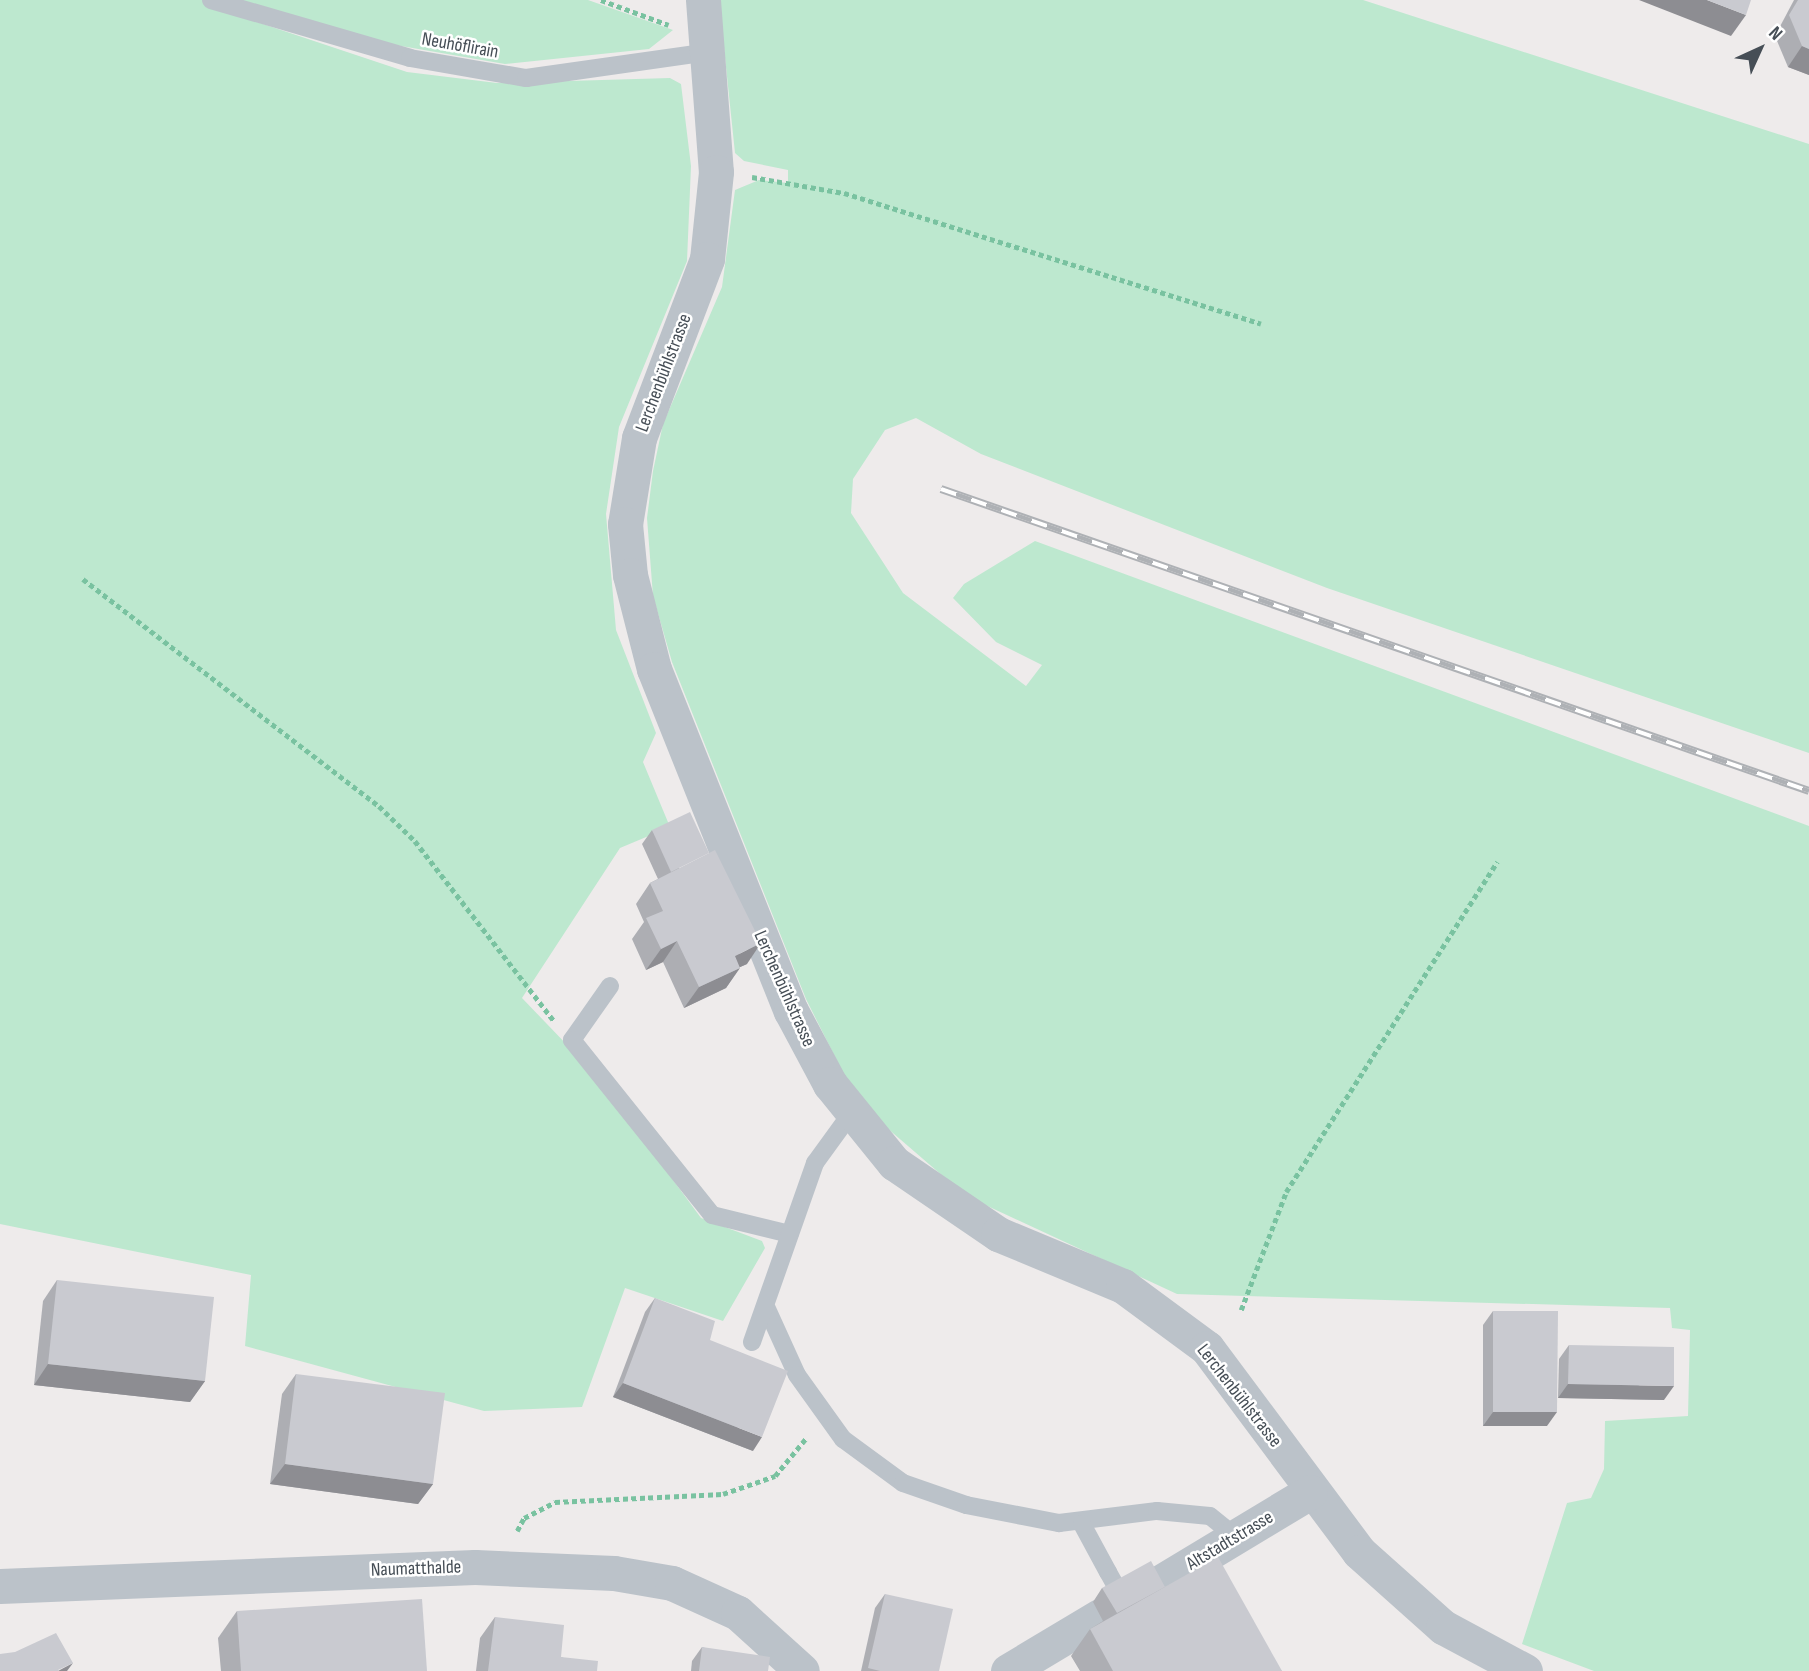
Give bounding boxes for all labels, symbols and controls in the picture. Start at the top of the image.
north arrow [1725,14,1795,84]
text: N [1763,22,1787,46]
street label: Neuhöflirain [420,28,500,64]
street label: Lerchenbühlstrasse [631,311,697,435]
street label: Lerchenbühlstrasse [748,927,820,1051]
street label: Lerchenbühlstrasse [1192,1340,1286,1452]
street label: Altstadtstrasse [1182,1506,1278,1576]
street label: Naumatthalde [370,1556,462,1582]

